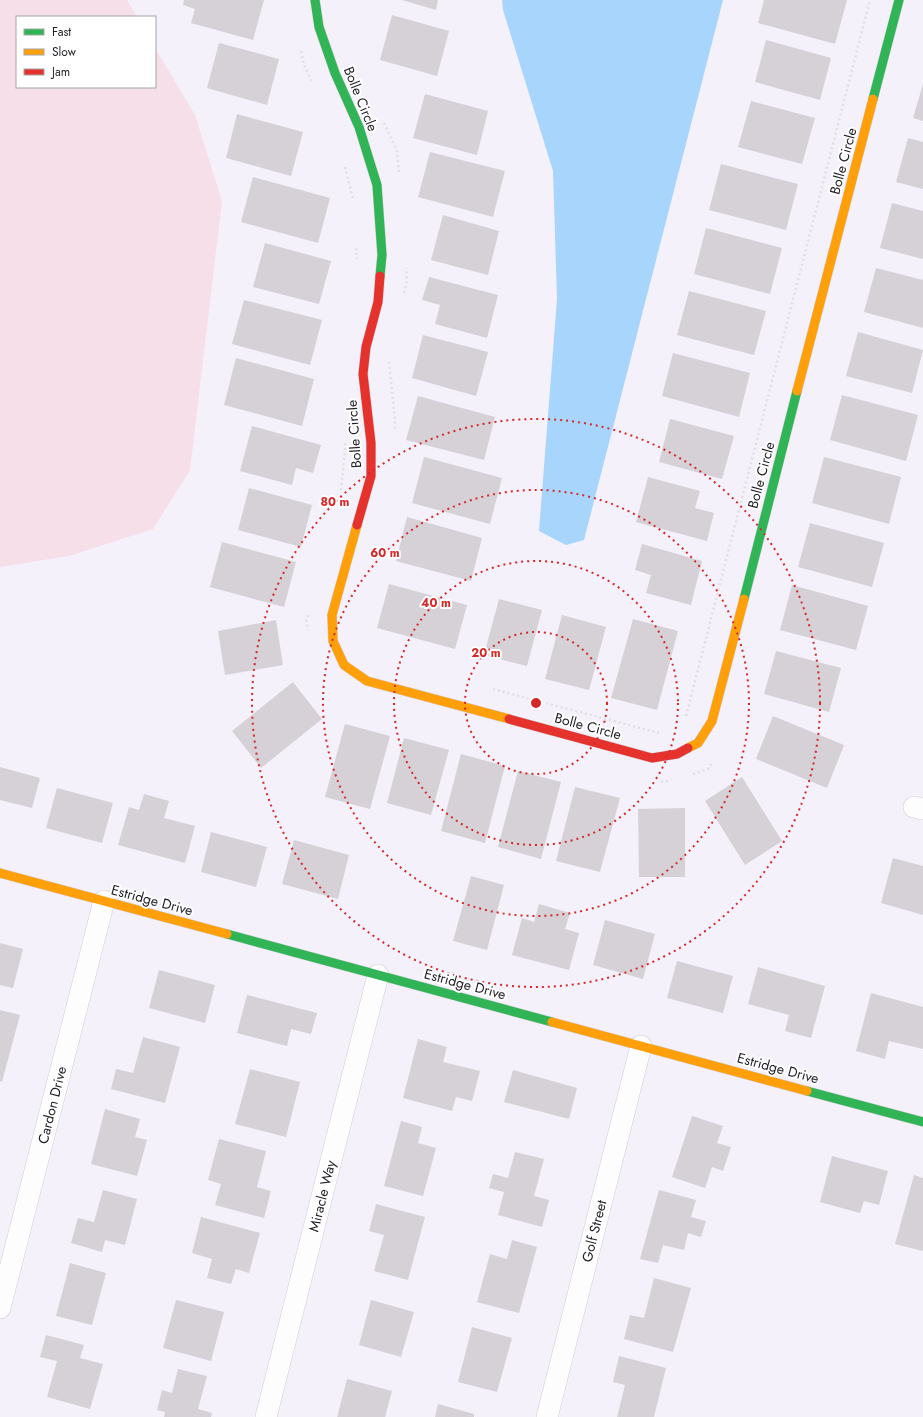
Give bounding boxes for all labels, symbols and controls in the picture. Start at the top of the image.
legend [16,16,156,88]
text: Fast [52,23,71,41]
text: Slow [52,43,77,61]
text: Jam [50,63,70,81]
street label: Bolle Circle [339,64,383,134]
street label: Bolle Circle [825,125,861,197]
street label: Bolle Circle [342,399,366,469]
street label: Bolle Circle [743,439,779,511]
text: 80 m [321,493,350,511]
text: 60 m [370,544,400,562]
text: 40 m [421,594,451,612]
text: 20 m [471,644,501,662]
centre of rings [529,696,543,710]
street label: Bolle Circle [552,708,624,744]
street label: Estridge Drive [109,880,195,920]
street label: Estridge Drive [422,964,508,1004]
street label: Estridge Drive [735,1048,821,1088]
street label: Cardon Drive [33,1064,71,1146]
street label: Miracle Way [303,1157,341,1234]
street label: Golf Street [577,1197,612,1264]

